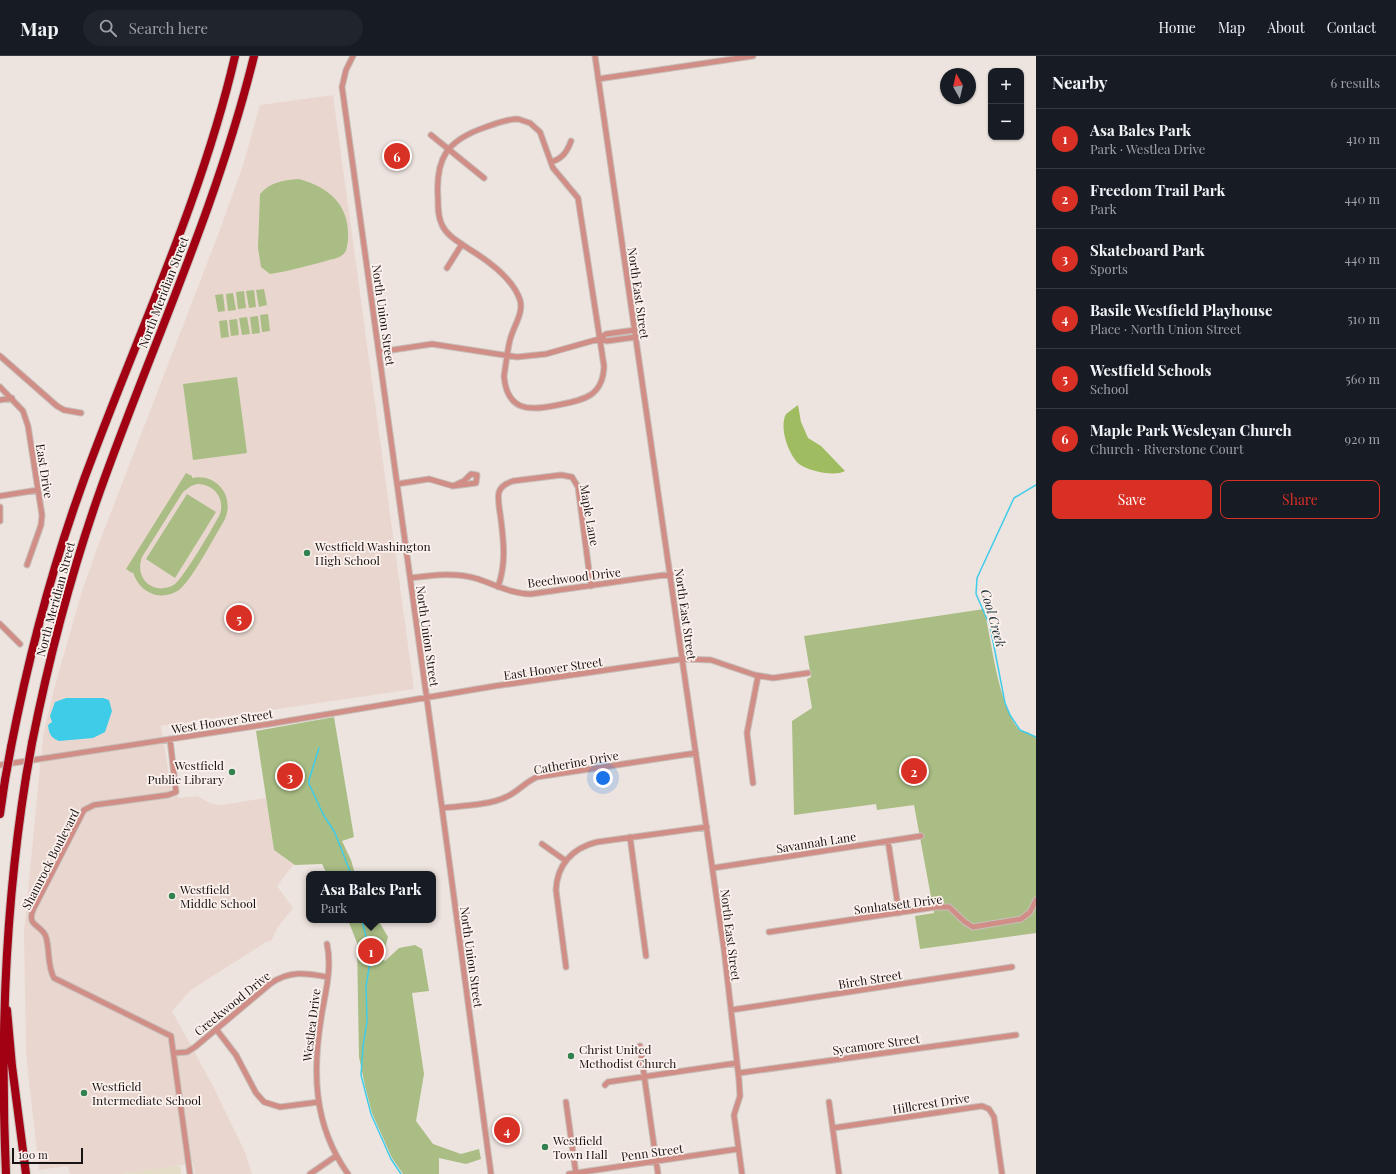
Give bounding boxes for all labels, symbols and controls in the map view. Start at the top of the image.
search box [83,10,363,46]
text: Map [20,15,59,41]
icon: search [97,17,119,39]
text: Search here [129,18,208,38]
text: Home [1158,18,1196,37]
text: Map [1218,18,1245,37]
text: About [1267,18,1305,37]
text: Contact [1327,18,1376,37]
north arrow [940,68,976,104]
map controls [988,68,1024,140]
button: + [988,68,1024,104]
text: Nearby [1052,71,1107,93]
text: 6 results [1330,74,1380,91]
button: − [988,104,1024,140]
text: Asa Bales Park [1090,120,1191,140]
text: 1 [1063,130,1067,147]
text: 410 m [1346,130,1380,147]
text: Park · Westlea Drive [1090,140,1205,157]
pin: 6 [384,141,410,171]
text: Freedom Trail Park [1090,180,1225,200]
text: 2 [1062,190,1068,207]
text: 440 m [1345,190,1380,207]
text: Park [1090,200,1117,217]
street label: North Meridian Street [134,233,192,350]
text: Skateboard Park [1090,240,1205,260]
street label: North East Street [625,246,653,341]
text: 3 [1062,250,1068,267]
text: 440 m [1345,250,1380,267]
text: Sports [1090,260,1128,277]
street label: North Union Street [369,263,399,367]
text: Basile Westfield Playhouse [1090,300,1273,320]
text: 4 [1062,310,1068,327]
text: 510 m [1347,310,1380,327]
text: Place · North Union Street [1090,320,1241,337]
text: Westfield Schools [1090,360,1211,380]
text: 5 [1062,370,1068,387]
text: 560 m [1345,370,1380,387]
text: School [1090,380,1129,397]
text: Maple Park Wesleyan Church [1090,420,1292,440]
text: 6 [1061,430,1069,447]
text: 920 m [1345,430,1380,447]
text: Church · Riverstone Court [1090,440,1244,457]
street label: East Drive [33,443,57,499]
button: Save [1052,480,1212,519]
button: Share [1220,480,1380,519]
street label: Maple Lane [577,483,603,547]
place label: Westfield Washington High School [314,538,431,568]
street label: North Meridian Street [32,539,78,658]
marker: Westfield Washington High School [302,548,312,558]
street label: Beechwood Drive [526,563,622,591]
street label: North East Street [672,567,700,662]
street label: North Union Street [413,584,443,688]
water label: Cool Creek [978,587,1010,649]
pin: 5 [226,603,252,633]
street label: East Hoover Street [502,653,604,683]
street label: West Hoover Street [169,705,275,737]
street label: Catherine Drive [532,747,620,777]
pin: 2 [901,756,927,786]
place label: Westfield Public Library [148,757,224,787]
pin: 3 [277,761,303,791]
marker: Westfield Public Library [227,767,237,777]
your location [593,768,613,788]
street label: Shamrock Boulevard [18,806,82,912]
street label: Savannah Lane [775,828,857,856]
popup [306,871,436,923]
text: Asa Bales Park [320,879,422,899]
place label: Westfield Middle School [179,881,257,911]
street label: North East Street [717,888,745,983]
marker: Westfield Middle School [167,891,177,901]
street label: Sonhatsett Drive [853,891,943,917]
text: Park [320,899,347,916]
street label: North Union Street [457,905,487,1009]
pin: 1 [358,936,384,966]
street label: Birch Street [837,966,904,992]
street label: Creekwood Drive [191,967,273,1039]
street label: Westlea Drive [298,988,323,1063]
street label: Sycamore Street [831,1030,921,1058]
place label: Christ United Methodist Church [579,1041,676,1071]
marker: Christ United Methodist Church [566,1051,576,1061]
place label: Westfield Intermediate School [91,1078,202,1108]
marker: Westfield Intermediate School [79,1088,89,1098]
street label: Hillcrest Drive [891,1089,971,1117]
pin: 4 [494,1115,520,1145]
place label: Westfield Town Hall [552,1132,608,1162]
street label: Penn Street [620,1140,685,1164]
marker: Westfield Town Hall [540,1142,550,1152]
scale bar [12,1146,83,1165]
text: 100 m [18,1147,48,1162]

